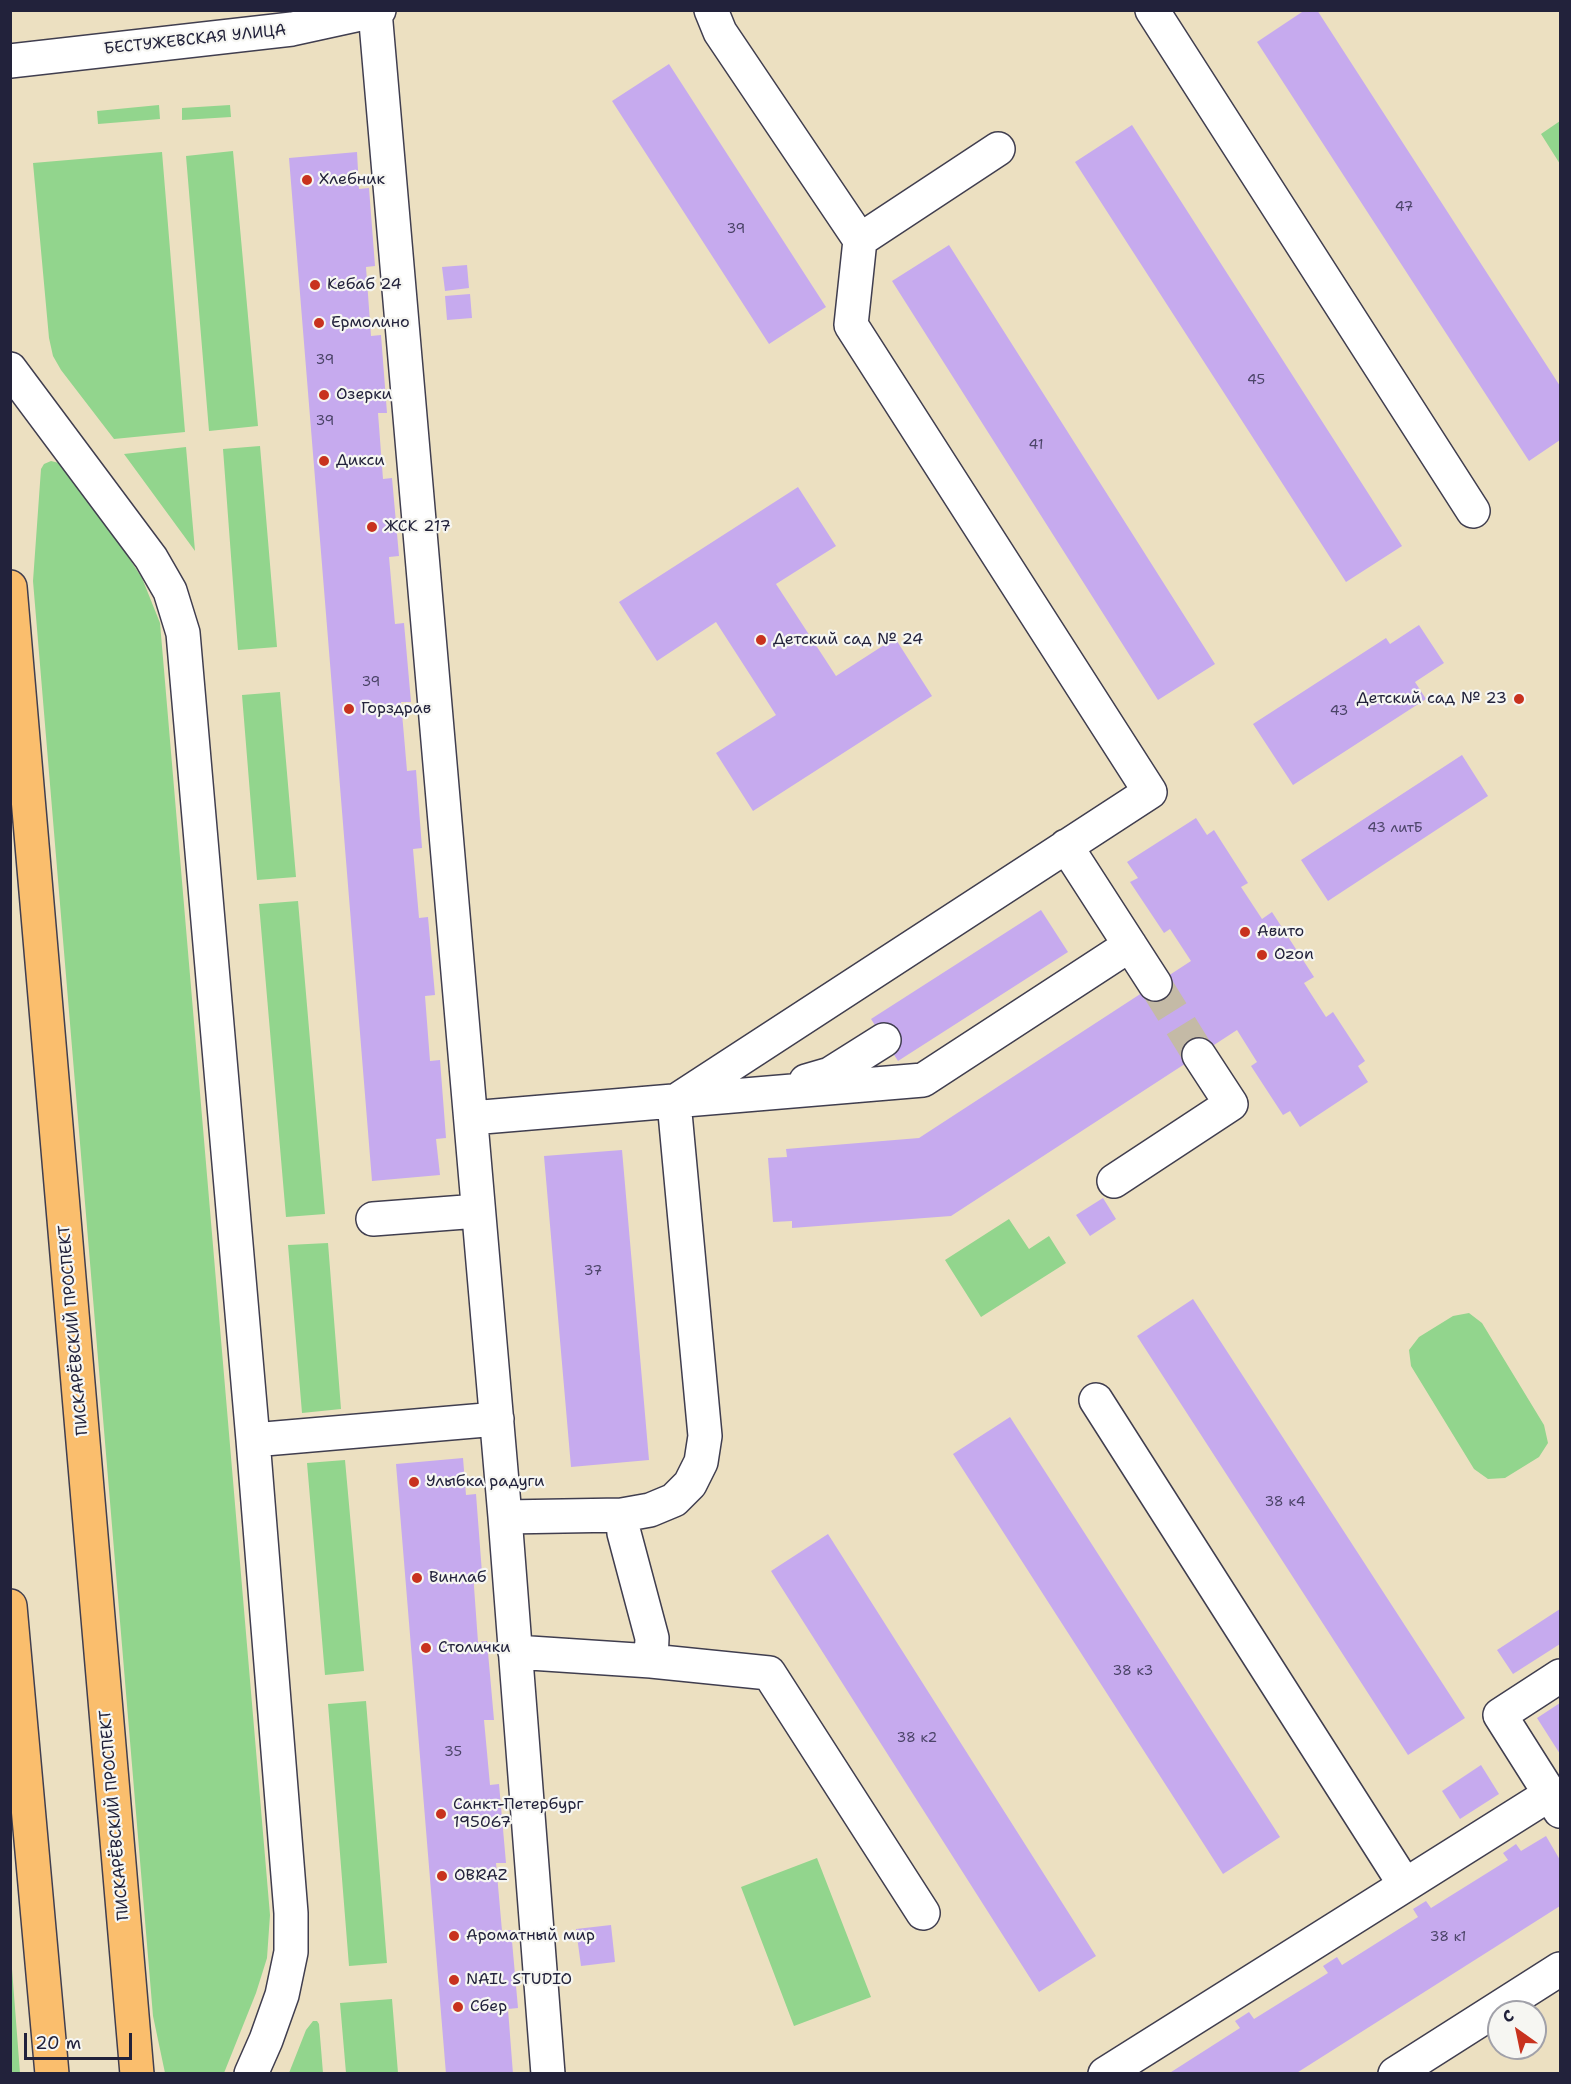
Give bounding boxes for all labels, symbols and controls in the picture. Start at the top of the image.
street label: БЕСТУЖЕВСКАЯ УЛИЦА [103,21,287,59]
place label: Хлебник [319,170,385,190]
marker: Хлебник [300,173,314,187]
house number: 47 [1395,199,1413,215]
house number: 39 [727,221,745,237]
place label: Кебаб 24 [327,275,402,295]
marker: Кебаб 24 [308,278,322,292]
place label: Ермолино [331,313,410,333]
marker: Ермолино [312,316,326,330]
house number: 39 [316,352,334,368]
house number: 45 [1247,372,1265,388]
place label: Озерки [336,385,392,405]
marker: Озерки [317,388,331,402]
house number: 39 [316,413,334,429]
house number: 41 [1029,437,1043,453]
place label: Дикси [336,451,385,471]
marker: Дикси [317,454,331,468]
place label: ЖСК 217 [384,517,451,537]
marker: ЖСК 217 [365,520,379,534]
place label: Детский сад № 24 [773,630,923,650]
marker: Детский сад № 24 [754,633,768,647]
house number: 39 [362,674,380,690]
place label: Детский сад № 23 [1357,689,1507,709]
marker: Детский сад № 23 [1512,692,1526,706]
place label: Горздрав [361,699,431,719]
marker: Горздрав [342,702,356,716]
house number: 43 [1330,703,1348,719]
house number: 43 литБ [1367,820,1423,836]
place label: Авито [1257,922,1304,942]
marker: Авито [1238,925,1252,939]
place label: Ozon [1274,945,1314,965]
marker: Ozon [1255,948,1269,962]
street label: ПИСКАРЁВСКИЙ ПРОСПЕКТ [55,1224,93,1436]
house number: 37 [584,1263,602,1279]
place label: Улыбка радуги [426,1472,545,1492]
marker: Улыбка радуги [407,1475,421,1489]
house number: 38 к4 [1264,1494,1306,1510]
place label: Винлаб [429,1568,486,1588]
marker: Винлаб [410,1571,424,1585]
place label: Столички [438,1638,510,1658]
marker: Столички [419,1641,433,1655]
house number: 38 к3 [1113,1663,1153,1679]
street label: ПИСКАРЁВСКИЙ ПРОСПЕКТ [96,1709,134,1921]
house number: 38 к2 [897,1730,937,1746]
house number: 35 [444,1744,462,1760]
place label: Санкт-Петербург 195067 [453,1795,584,1833]
marker: Санкт-Петербург 195067 [434,1807,448,1821]
place label: OBRAZ [454,1866,507,1886]
marker: OBRAZ [435,1869,449,1883]
place label: Ароматный мир [466,1926,595,1946]
marker: Ароматный мир [447,1929,461,1943]
house number: 38 к1 [1430,1929,1466,1945]
place label: NAIL STUDIO [466,1970,572,1990]
marker: NAIL STUDIO [447,1973,461,1987]
place label: Сбер [470,1997,507,2017]
marker: Сбер [451,2000,465,2014]
north arrow [1487,2000,1547,2060]
text: С [1498,2005,1518,2028]
scale bar [27,2021,135,2059]
text: 20 m [35,2031,81,2055]

